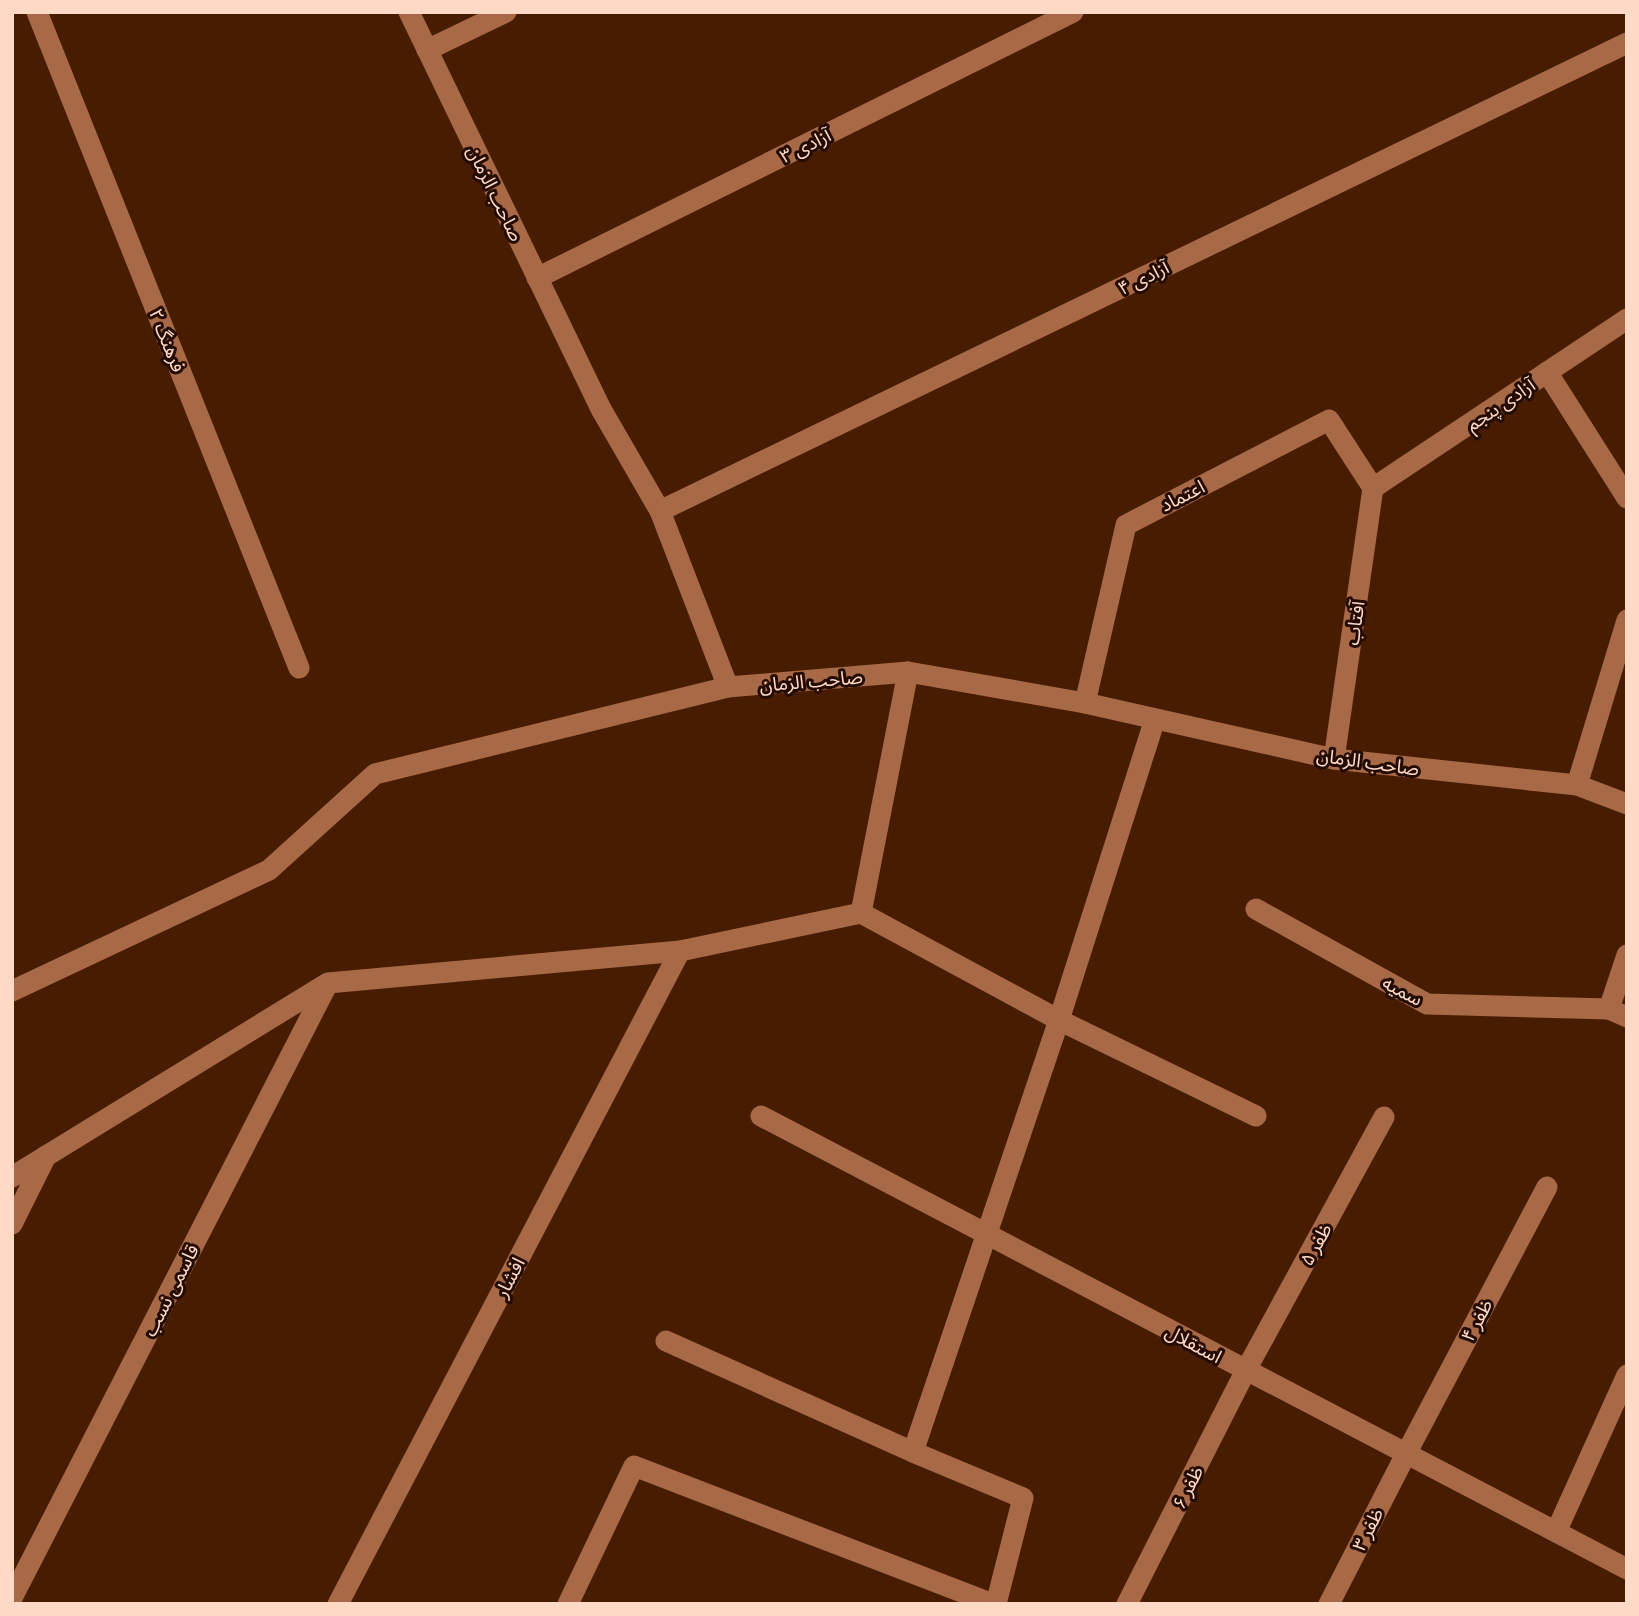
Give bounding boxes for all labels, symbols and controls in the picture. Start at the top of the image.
street label: آزادی ۳ [776,122,836,168]
street label: صاحب الزمان [462,141,529,245]
street label: آزادی ۴ [1114,254,1174,300]
street label: فرهنگ ۲ [144,305,191,375]
street label: آزادی پنجم [1461,372,1542,439]
street label: اعتماد [1156,474,1208,516]
street label: آفتاب [1340,598,1369,647]
street label: صاحب الزمان [758,664,864,697]
street label: صاحب الزمان [1315,742,1421,781]
street label: سمیه [1379,970,1427,1010]
street label: ظفر ۵ [1294,1219,1337,1270]
street label: قاسمی نسب [137,1240,204,1340]
street label: افشار [489,1253,530,1302]
street label: ظفر ۴ [1455,1295,1498,1346]
street label: استقلال [1162,1319,1226,1367]
street label: ظفر ۶ [1167,1462,1208,1513]
street label: ظفر ۳ [1347,1504,1388,1555]

